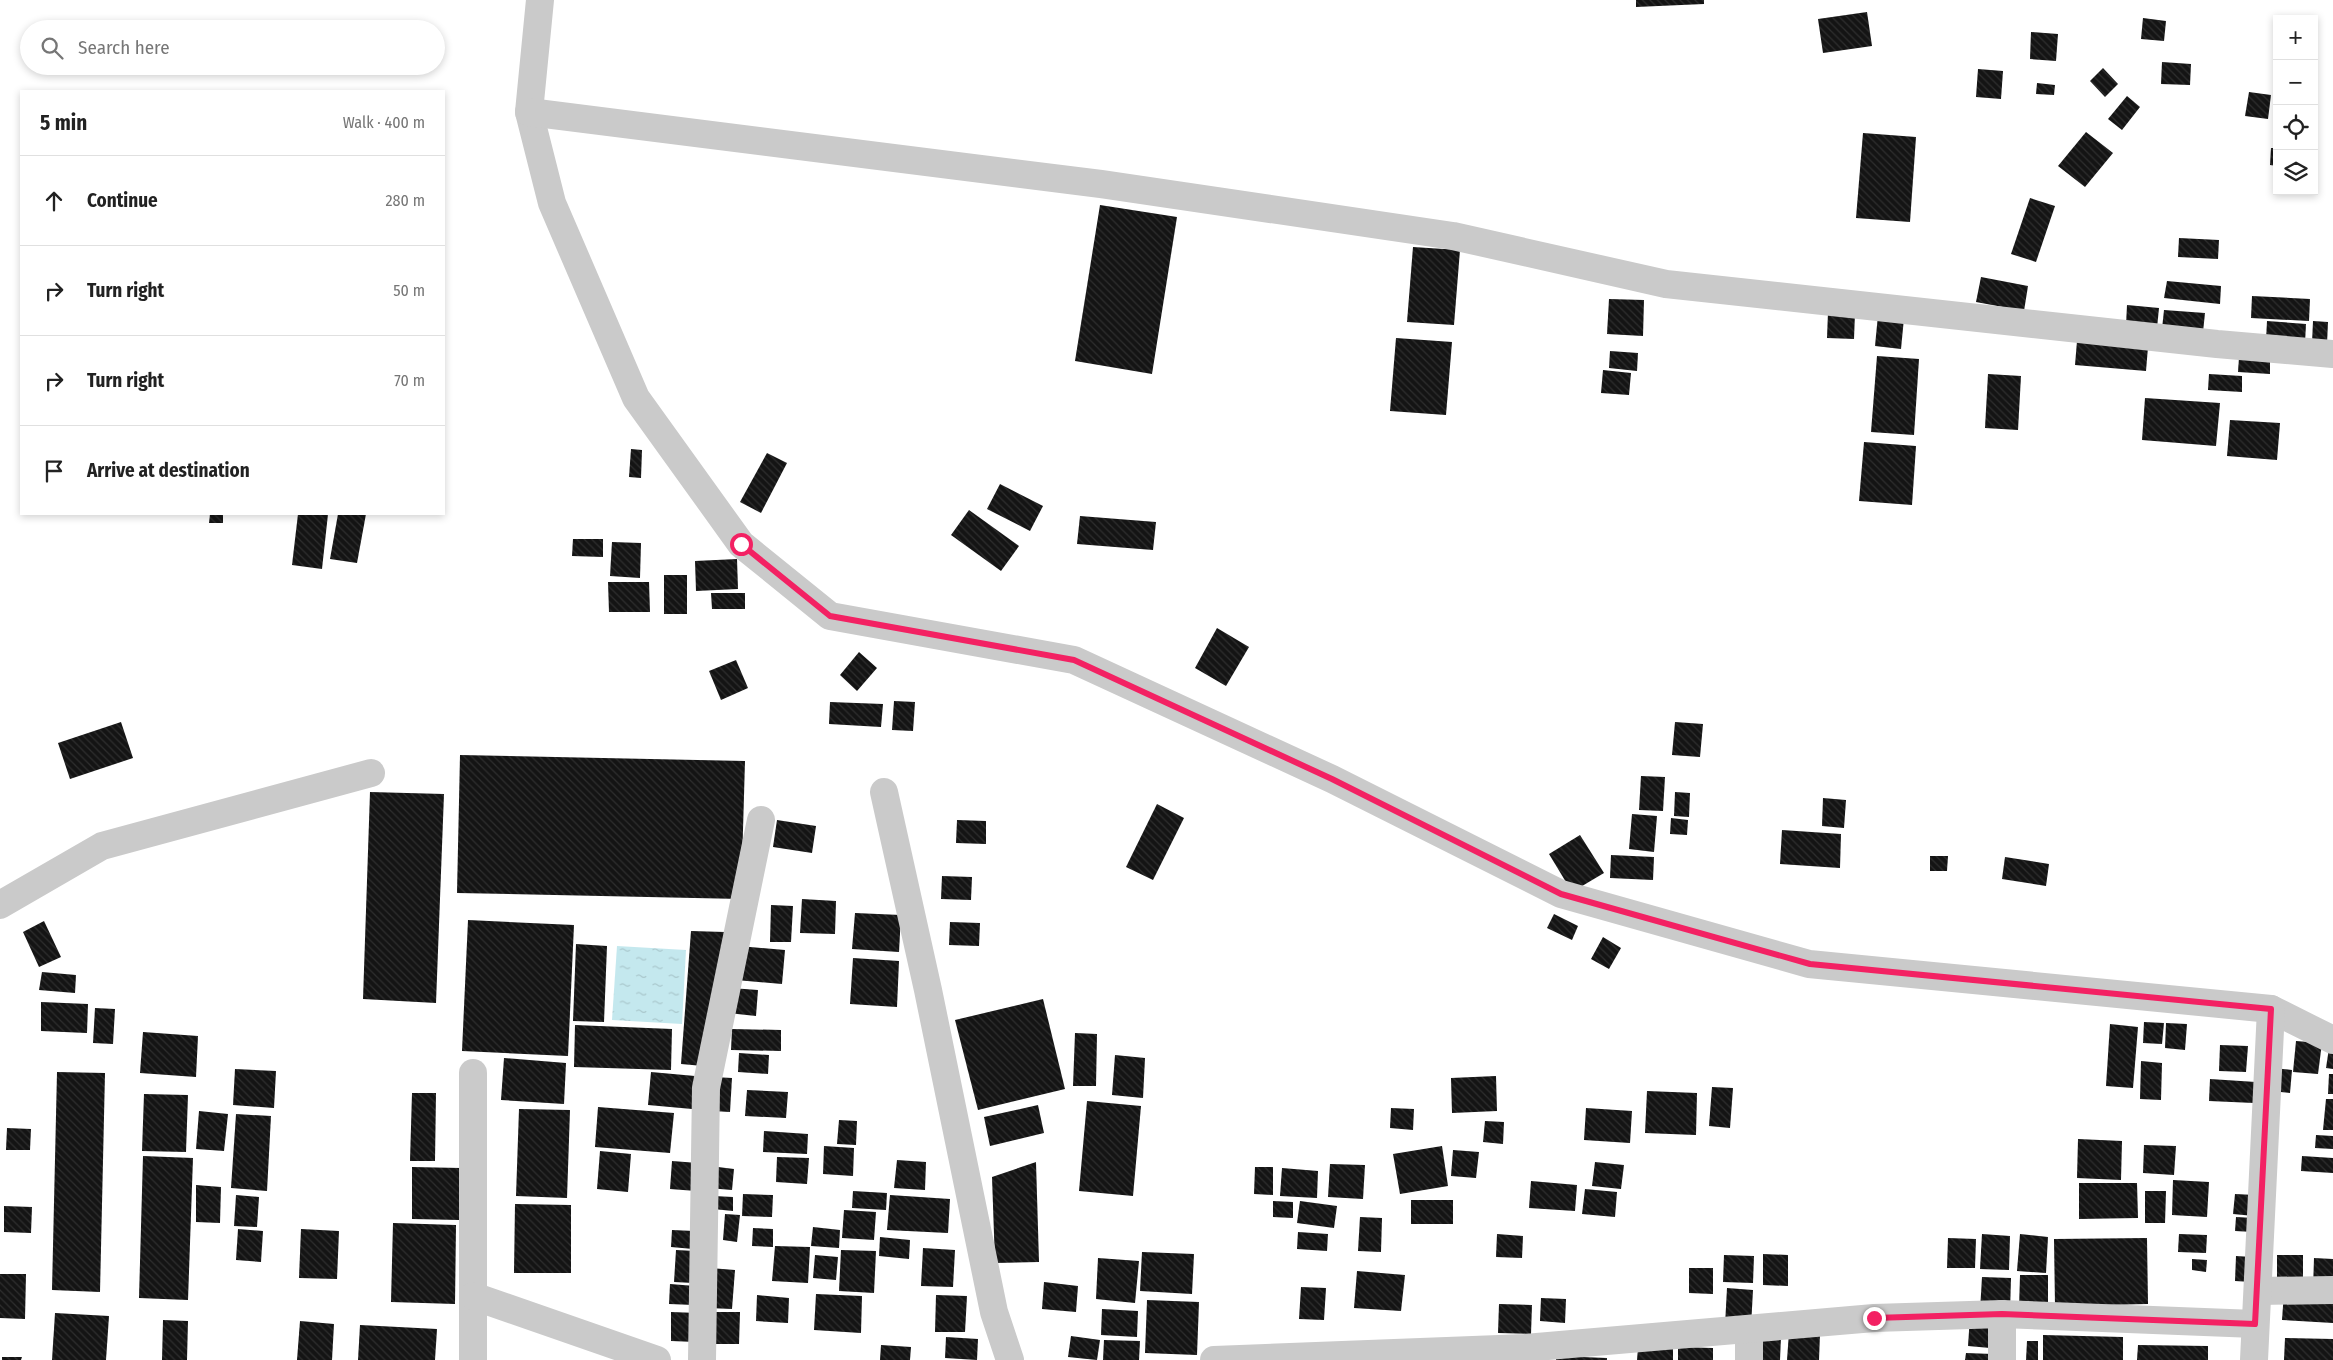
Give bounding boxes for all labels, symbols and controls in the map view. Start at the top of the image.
map controls [2273,15,2318,195]
button: + [2273,15,2318,60]
search box [20,20,445,75]
icon: search [38,34,66,62]
text: Search here [78,36,170,59]
button: − [2273,60,2318,105]
button: locate [2273,105,2318,150]
text: 5 min [40,110,87,136]
text: Walk · 400 m [343,113,425,132]
button: layers [2273,150,2318,195]
icon: ahead [40,187,68,215]
text: Continue [87,189,158,212]
text: 280 m [386,191,425,210]
icon: right [40,277,68,305]
text: Turn right [87,279,164,302]
text: 50 m [393,281,425,300]
icon: right [40,367,68,395]
text: Turn right [87,369,164,392]
text: 70 m [394,371,425,390]
icon: arrive [40,457,68,485]
text: Arrive at destination [87,459,250,482]
route start [730,533,753,556]
route end [1863,1307,1886,1330]

